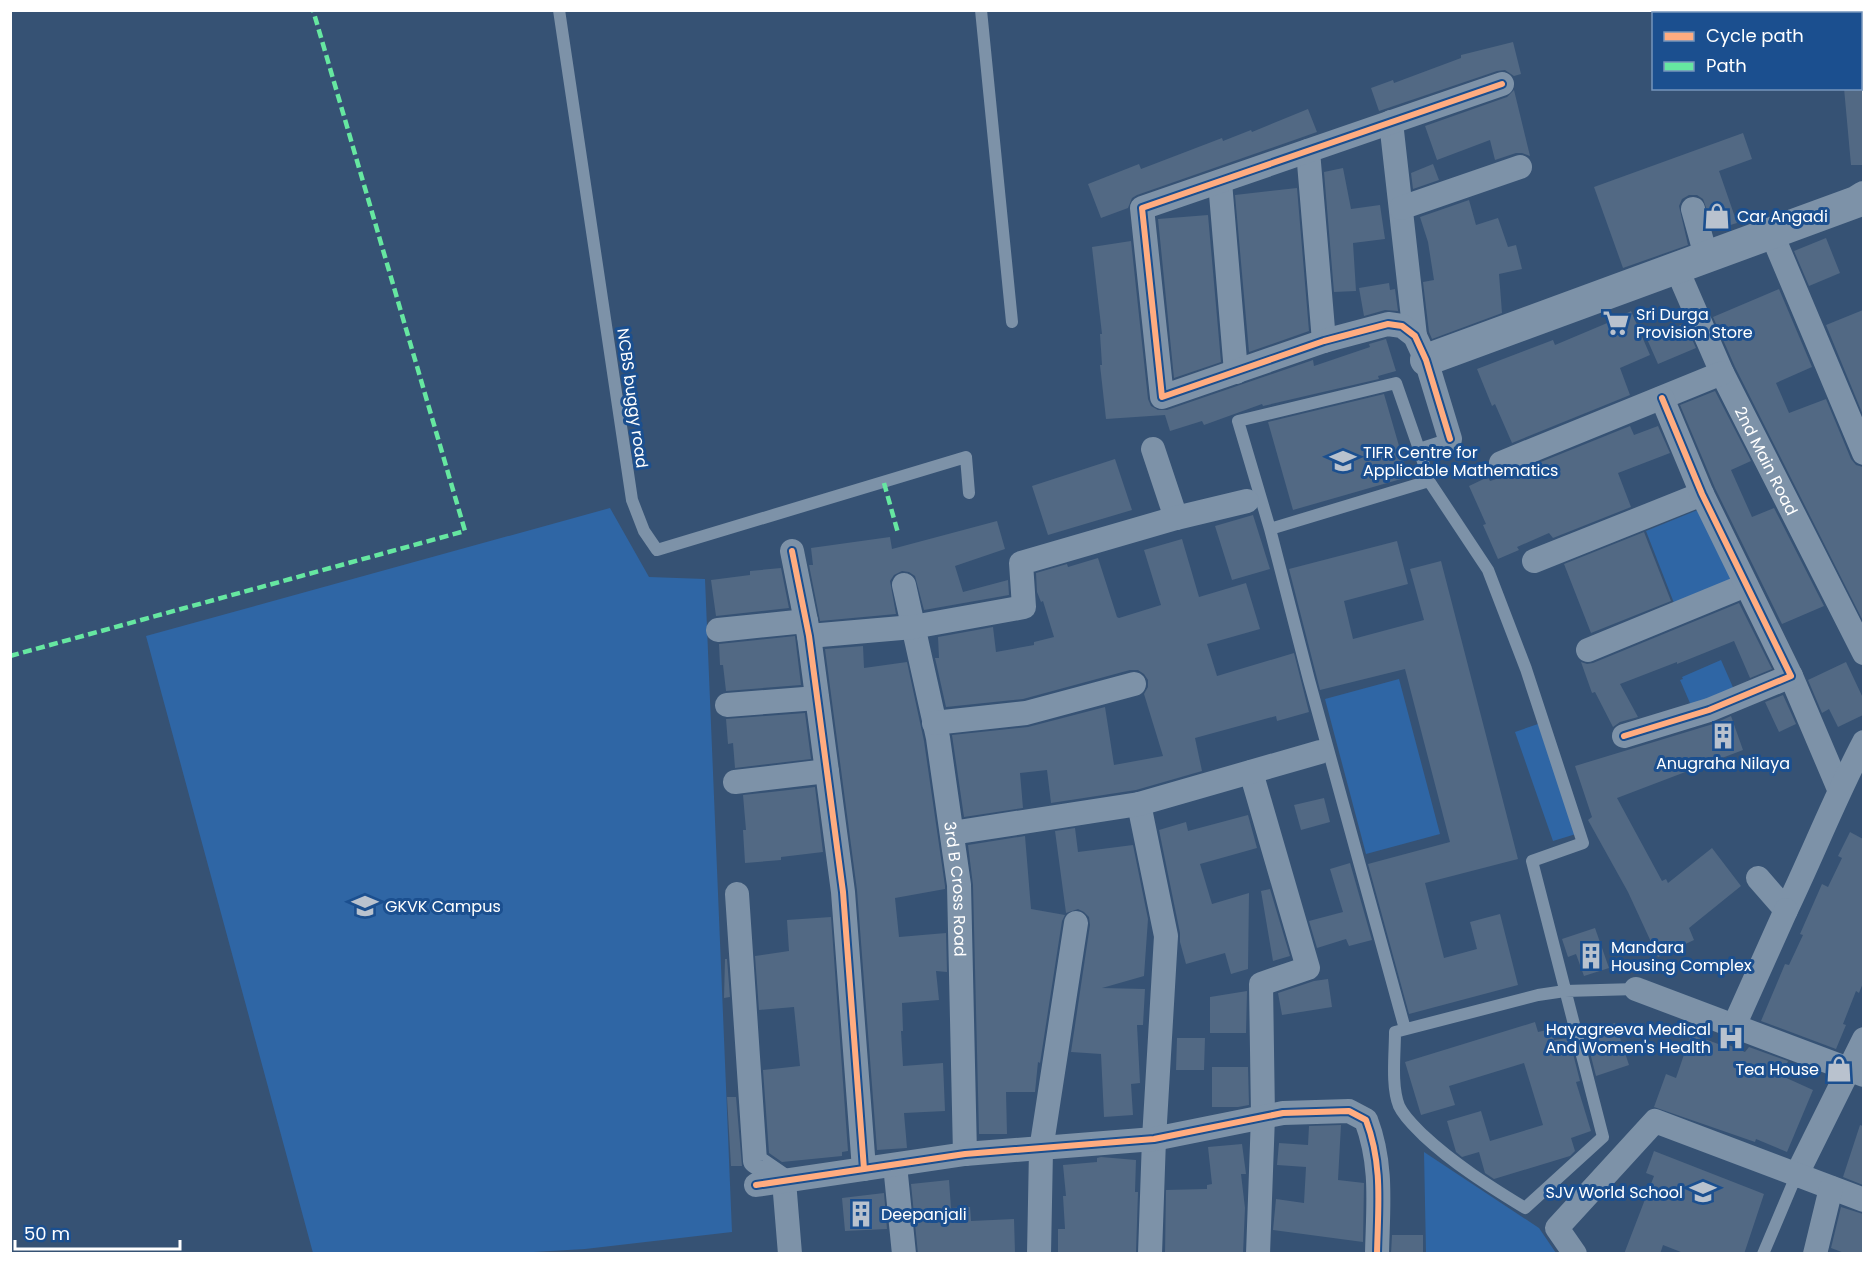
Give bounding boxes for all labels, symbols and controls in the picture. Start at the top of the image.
legend [1652,12,1862,90]
text: Cycle path [1706,23,1804,48]
text: Path [1706,53,1747,78]
shop icon: Car Angadi [1702,201,1732,231]
place label: Car Angadi [1737,205,1828,228]
place label: Sri Durga Provision Store [1636,303,1753,344]
supermarket icon: Sri Durga Provision Store [1601,308,1631,338]
street label: NCBS buggy road [611,327,654,469]
street label: 2nd Main Road [1729,403,1803,519]
place label: TIFR Centre for Applicable Mathematics [1363,441,1558,482]
school or university icon: TIFR Centre for Applicable Mathematics [1328,446,1358,476]
building icon: Anugraha Nilaya [1708,721,1738,751]
place label: Anugraha Nilaya [1656,752,1790,775]
street label: 3rd B Cross Road [938,820,972,957]
school or university icon: GKVK Campus [350,891,380,921]
place label: GKVK Campus [385,895,501,918]
place label: Mandara Housing Complex [1611,936,1752,977]
building icon: Mandara Housing Complex [1576,941,1606,971]
place label: Hayagreeva Medical And Women's Health [1545,1018,1711,1059]
hospital icon: Hayagreeva Medical And Women's Health [1716,1023,1746,1053]
shop icon: Tea House [1824,1054,1854,1084]
place label: Tea House [1736,1058,1819,1081]
school or university icon: SJV World School [1688,1177,1718,1207]
place label: SJV World School [1545,1181,1683,1204]
building icon: Deepanjali [846,1199,876,1229]
place label: Deepanjali [881,1203,967,1226]
scale bar [15,1213,180,1251]
text: 50 m [24,1221,70,1246]

